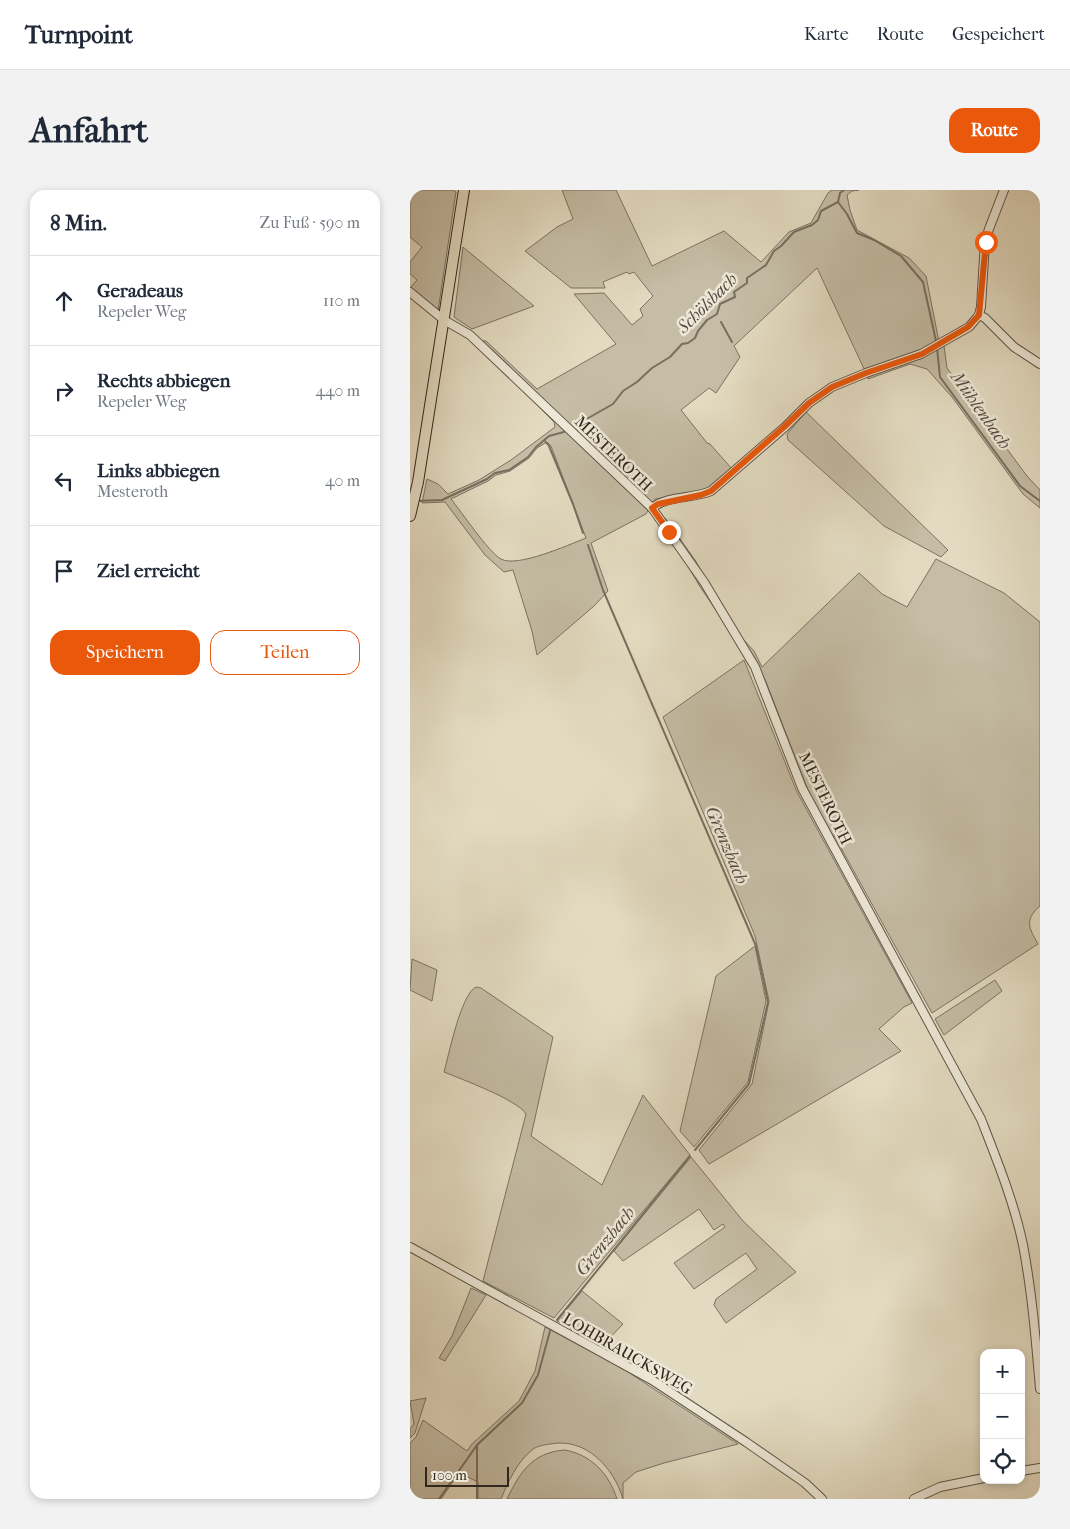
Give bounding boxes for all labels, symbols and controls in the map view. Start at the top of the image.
text: Turnpoint [25,21,133,49]
text: Karte [804,24,849,45]
text: Route [877,24,924,45]
text: Gespeichert [952,24,1045,45]
button: Route [949,108,1040,153]
text: Anfahrt [30,110,148,151]
text: 8 Min. [50,211,107,235]
text: Zu Fuß · 590 m [259,213,360,232]
route start [975,231,998,254]
water label: Schölsbach [672,269,742,338]
text: Geradeaus [97,280,183,302]
icon: ahead [50,287,78,315]
text: 110 m [323,291,360,310]
text: Repeler Weg [97,302,186,321]
water label: Mühlenbach [945,366,1015,453]
text: Rechts abbiegen [97,370,231,392]
icon: right [50,377,78,405]
text: 440 m [315,381,360,400]
text: Repeler Weg [97,392,186,411]
street label: MESTEROTH [571,412,657,495]
text: Links abbiegen [97,460,220,482]
icon: left [50,467,78,495]
text: 40 m [325,471,360,490]
text: Mesteroth [97,482,168,501]
route end [658,521,681,544]
icon: arrive [50,557,78,585]
text: Ziel erreicht [97,560,200,582]
button: Speichern [50,630,200,675]
button: Teilen [210,630,360,675]
street label: MESTEROTH [795,749,856,848]
water label: Grenzbach [701,803,752,887]
water label: Grenzbach [571,1203,639,1280]
street label: LOHBRAUCKSWEG [560,1309,696,1398]
map controls [980,1349,1025,1484]
button: + [980,1349,1025,1394]
button: − [980,1394,1025,1439]
button: locate [980,1439,1025,1484]
scale bar [425,1464,509,1487]
text: 100 m [432,1467,467,1484]

